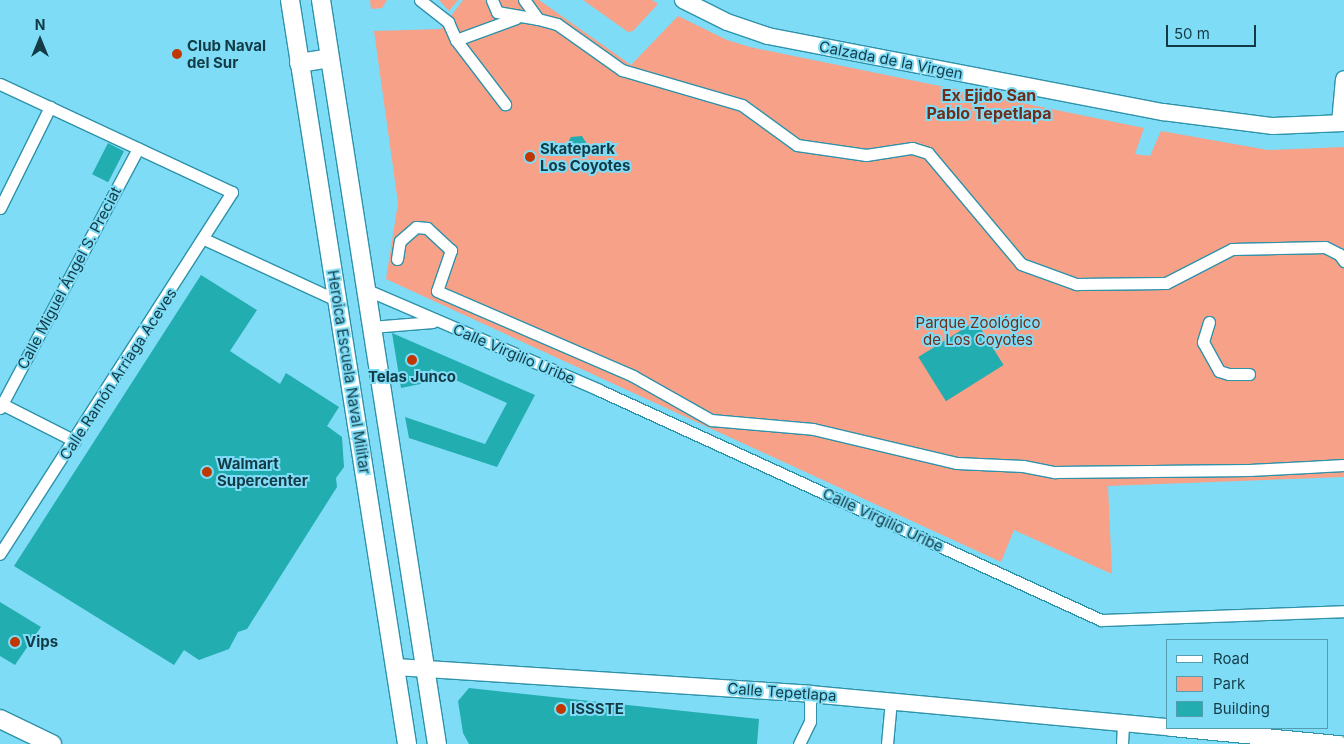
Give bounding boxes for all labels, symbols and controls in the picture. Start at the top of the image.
north arrow [15,15,65,65]
scale bar [1169,15,1259,47]
text: N [35,16,45,33]
text: 50 m [1174,24,1210,43]
place label: Club Naval del Sur [187,36,266,71]
street label: Calzada de la Virgen [818,37,964,83]
marker: Club Naval del Sur [171,48,183,60]
district label: Ex Ejido San Pablo Tepetlapa [926,85,1052,123]
place label: Skatepark Los Coyotes [540,139,630,174]
marker: Skatepark Los Coyotes [524,151,536,163]
street label: Calle Miguel Ángel S. Preciat [13,184,125,372]
street label: Heroica Escuela Naval Militar [324,269,374,475]
street label: Calle Ramón Arriaga Aceves [56,285,180,463]
park label: Parque Zoológico de Los Coyotes [916,313,1040,348]
street label: Calle Virgilio Uribe [450,320,578,388]
marker: Telas Junco [406,354,418,366]
place label: Telas Junco [368,368,456,386]
place label: Walmart Supercenter [217,454,308,489]
marker: Walmart Supercenter [201,466,213,478]
street label: Calle Virgilio Uribe [820,484,946,556]
place label: Vips [25,633,58,651]
marker: Vips [9,636,21,648]
legend [1166,639,1329,729]
text: Road [1213,649,1249,668]
text: Park [1213,674,1245,693]
street label: Calle Tepetlapa [727,679,837,705]
text: Building [1213,699,1270,718]
place label: ISSSTE [571,700,624,718]
marker: ISSSTE [555,703,567,715]

